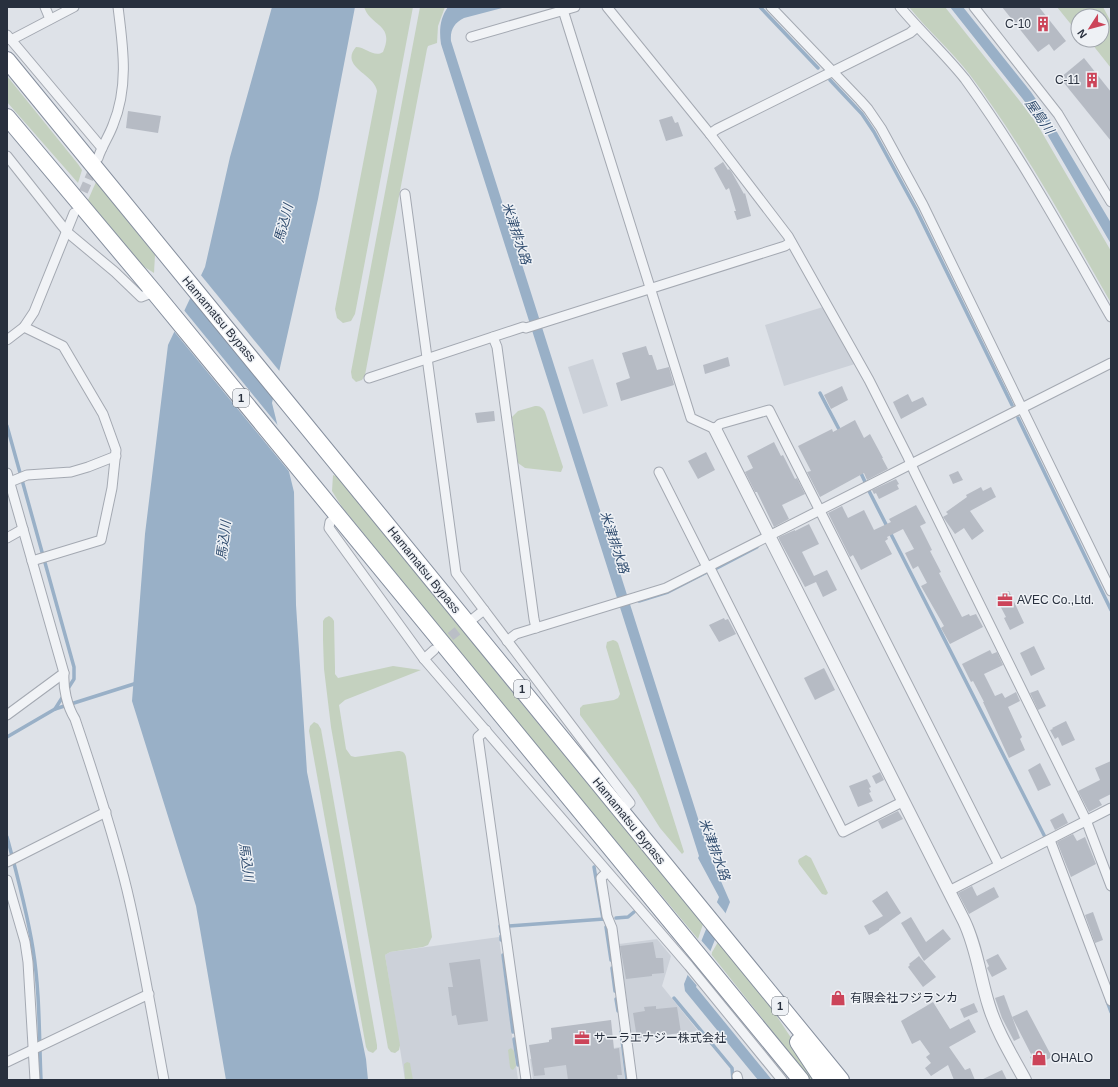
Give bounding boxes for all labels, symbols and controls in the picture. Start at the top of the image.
north arrow [1070,8,1110,48]
building icon: C-10 [1034,15,1052,33]
place label: C-10 [1005,17,1031,31]
text: N [1075,27,1089,41]
building icon: C-11 [1083,71,1101,89]
place label: C-11 [1055,73,1080,87]
water label: 屋島川 [1022,96,1058,138]
water label: 馬込川 [271,200,296,244]
water label: 米津排水路 [499,200,534,267]
street label: Hamamatsu Bypass [179,273,259,365]
road number: 1 [233,389,249,407]
water label: 米津排水路 [597,509,632,576]
water label: 馬込川 [214,518,234,560]
street label: Hamamatsu Bypass [385,524,463,616]
office icon: AVEC Co.,Ltd. [996,591,1014,609]
place label: AVEC Co.,Ltd. [1017,593,1094,607]
road number: 1 [514,680,530,698]
street label: Hamamatsu Bypass [590,775,668,867]
water label: 米津排水路 [696,816,733,883]
water label: 馬込川 [236,842,257,884]
shop icon: 有限会社フジランカ [829,989,847,1007]
place label: 有限会社フジランカ [850,991,958,1005]
road number: 1 [772,997,788,1015]
office icon: サーラエナジー株式会社 [573,1029,591,1047]
place label: サーラエナジー株式会社 [594,1031,726,1045]
shop icon: OHALO [1030,1049,1048,1067]
place label: OHALO [1051,1051,1093,1065]

